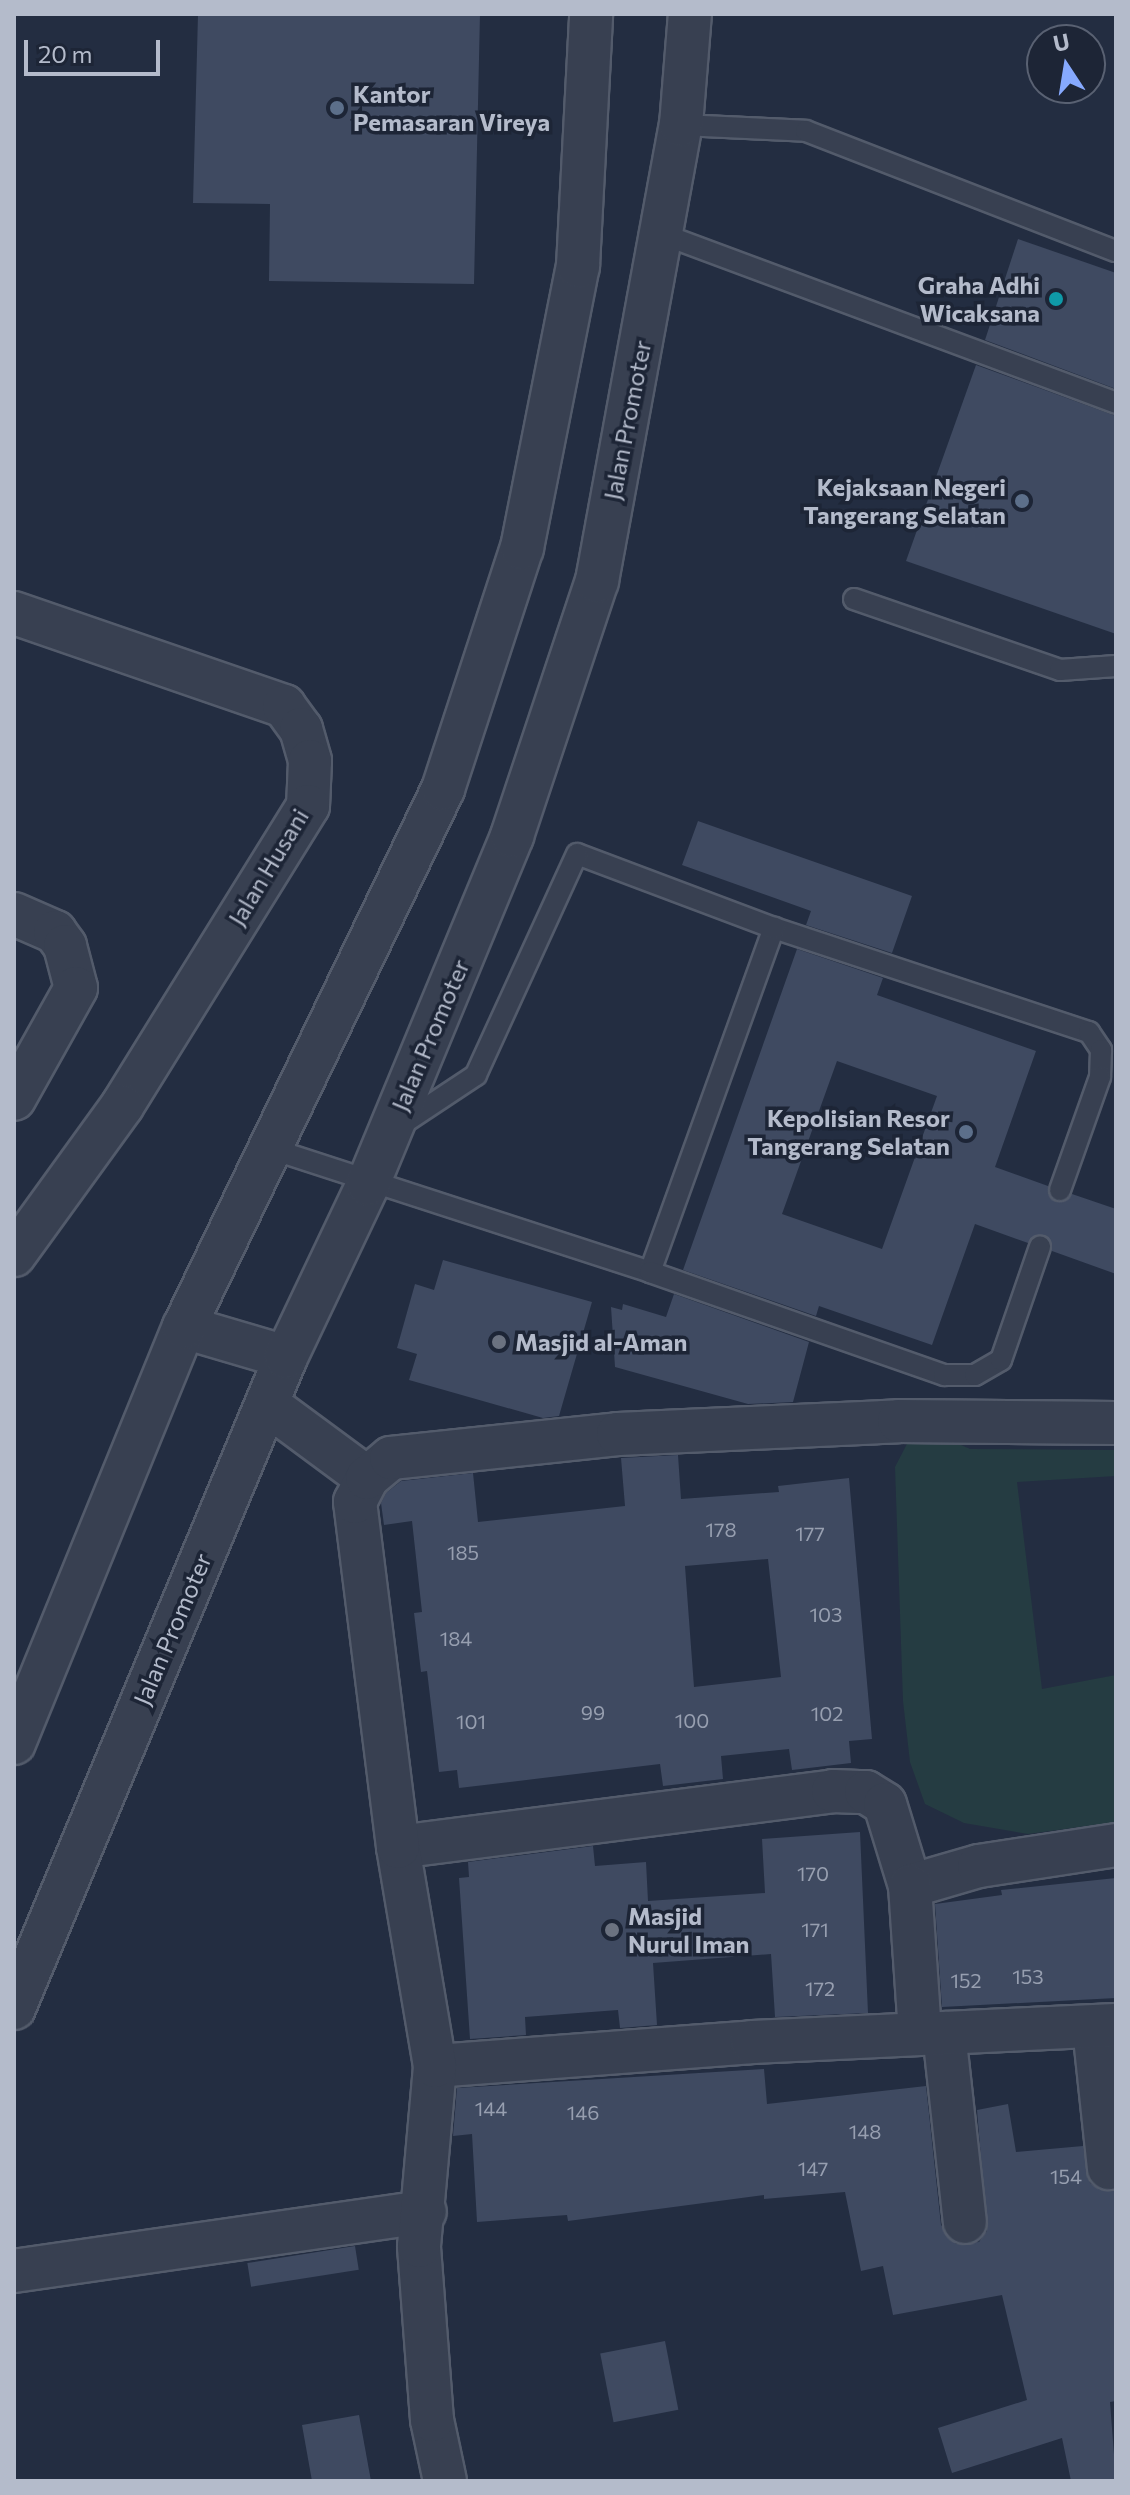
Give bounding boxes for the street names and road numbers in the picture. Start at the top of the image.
street label: Jalan Promoter [597,338,657,502]
street label: Jalan Husani [222,803,314,931]
street label: Jalan Promoter [385,955,475,1115]
street label: Jalan Promoter [127,1549,217,1709]

